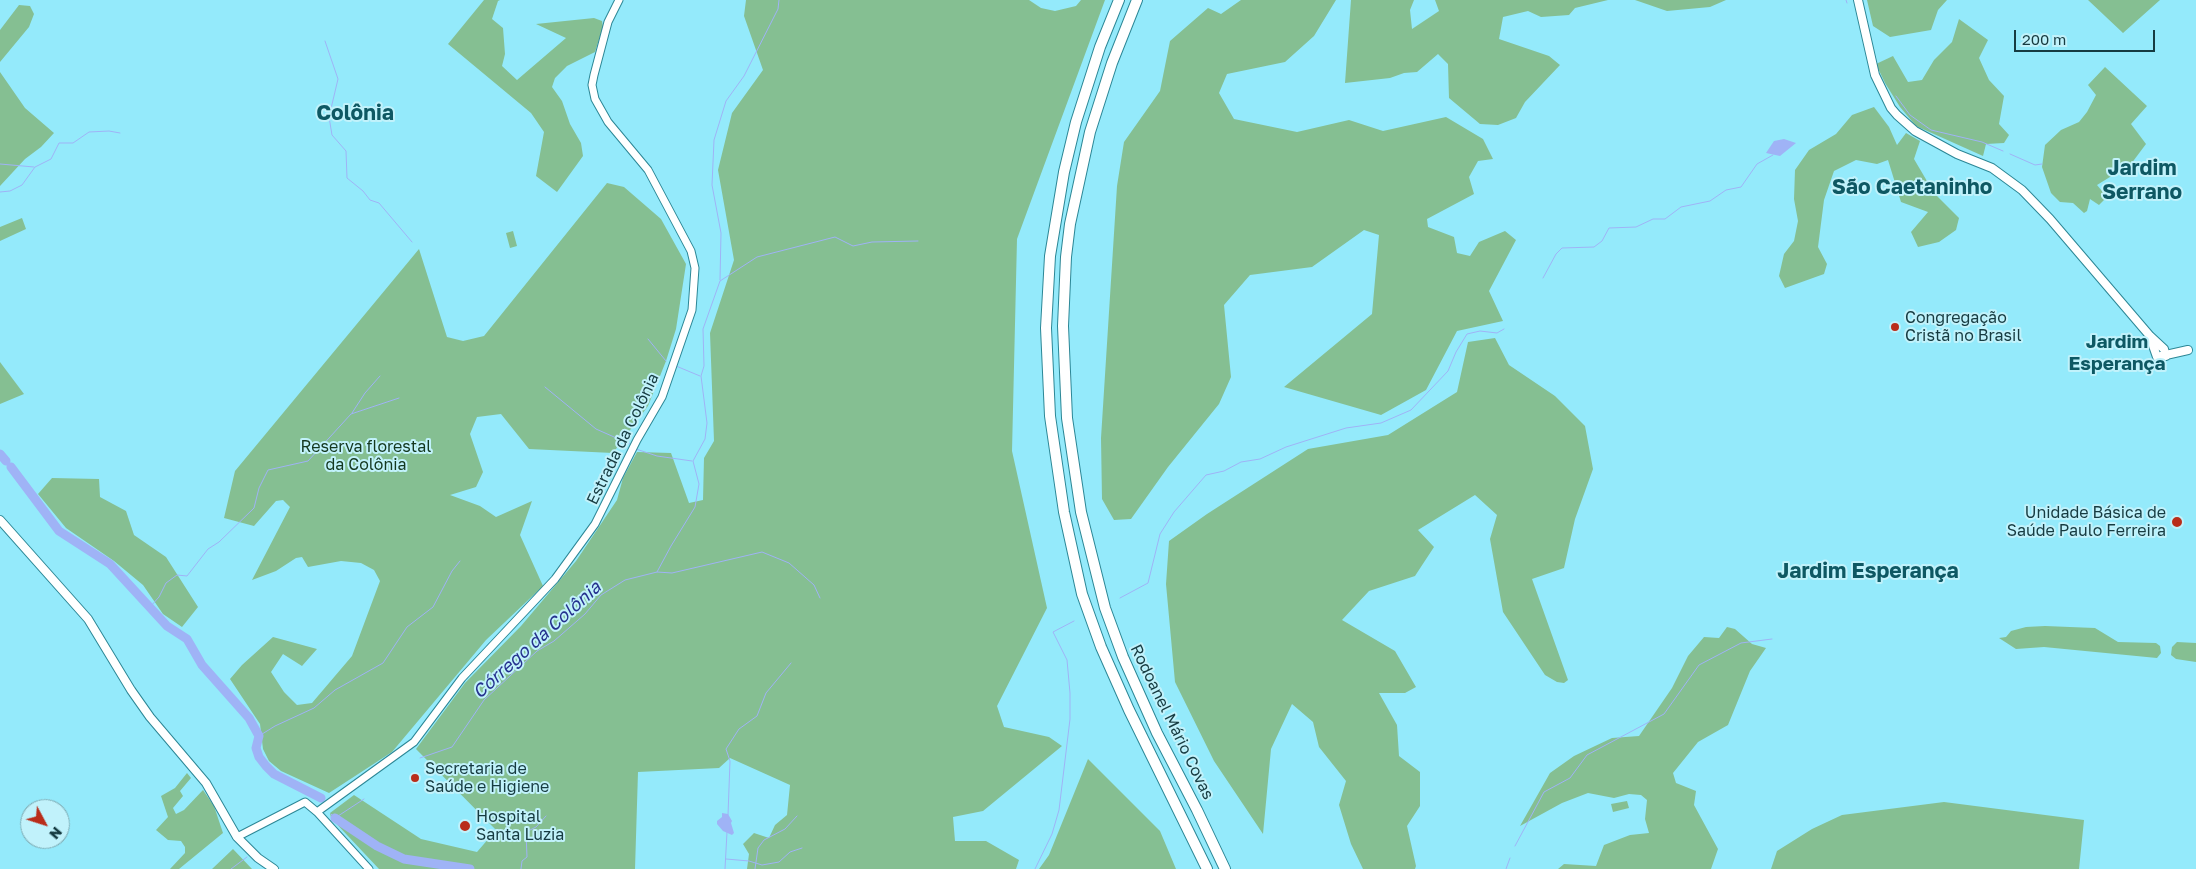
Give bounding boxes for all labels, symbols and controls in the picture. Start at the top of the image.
scale bar [2016,20,2157,52]
text: 200 m [2022,30,2066,48]
district label: Colônia [316,100,394,126]
district label: Jardim Serrano [2102,155,2182,205]
district label: São Caetaninho [1832,174,1992,200]
place label: Congregação Cristã no Brasil [1905,308,2021,346]
marker: Congregação Cristã no Brasil [1889,321,1901,333]
district label: Jardim Esperança [2069,331,2165,375]
street label: Estrada da Colônia [583,370,663,508]
park label: Reserva florestal da Colônia [301,437,431,475]
place label: Unidade Básica de Saúde Paulo Ferreira [2007,503,2166,541]
marker: Unidade Básica de Saúde Paulo Ferreira [2170,515,2184,529]
district label: Jardim Esperança [1777,558,1959,584]
water label: Córrego da Colônia [468,577,606,703]
street label: Rodoanel Mário Covas [1126,641,1218,803]
place label: Secretaria de Saúde e Higiene [425,759,549,797]
marker: Secretaria de Saúde e Higiene [409,772,421,784]
north arrow [20,799,70,849]
place label: Hospital Santa Luzia [476,807,564,845]
marker: Hospital Santa Luzia [458,819,472,833]
text: N [46,824,66,843]

